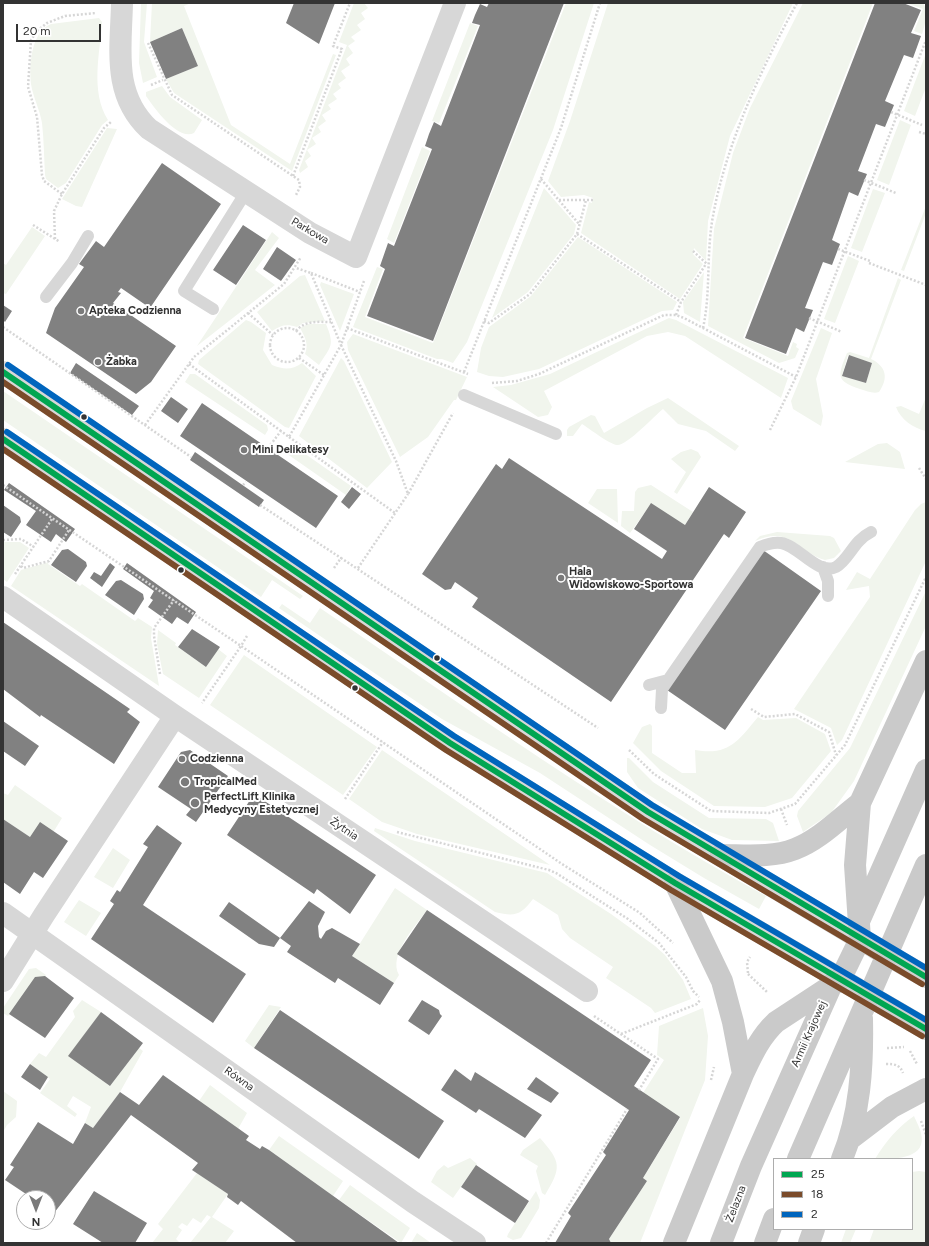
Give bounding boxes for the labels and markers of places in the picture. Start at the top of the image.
place label: Apteka Codzienna [89,304,181,318]
marker: Apteka Codzienna [76,306,86,316]
place label: Żabka [106,355,137,369]
marker: Żabka [93,357,103,367]
unlabelled marker [79,412,89,422]
place label: Mini Delikatesy [252,443,329,457]
marker: Mini Delikatesy [239,445,249,455]
unlabelled marker [176,565,186,575]
place label: Hala Widowiskowo-Sportowa [569,565,693,591]
marker: Hala Widowiskowo-Sportowa [556,573,566,583]
unlabelled marker [432,653,442,663]
unlabelled marker [350,683,360,693]
place label: Codzienna [190,752,243,766]
marker: Codzienna [177,754,187,764]
place label: TropicalMed [194,775,257,789]
marker: TropicalMed [179,776,191,788]
place label: PerfectLift Klinika Medycyny Estetycznej [204,790,319,816]
marker: PerfectLift Klinika Medycyny Estetycznej [189,797,201,809]

